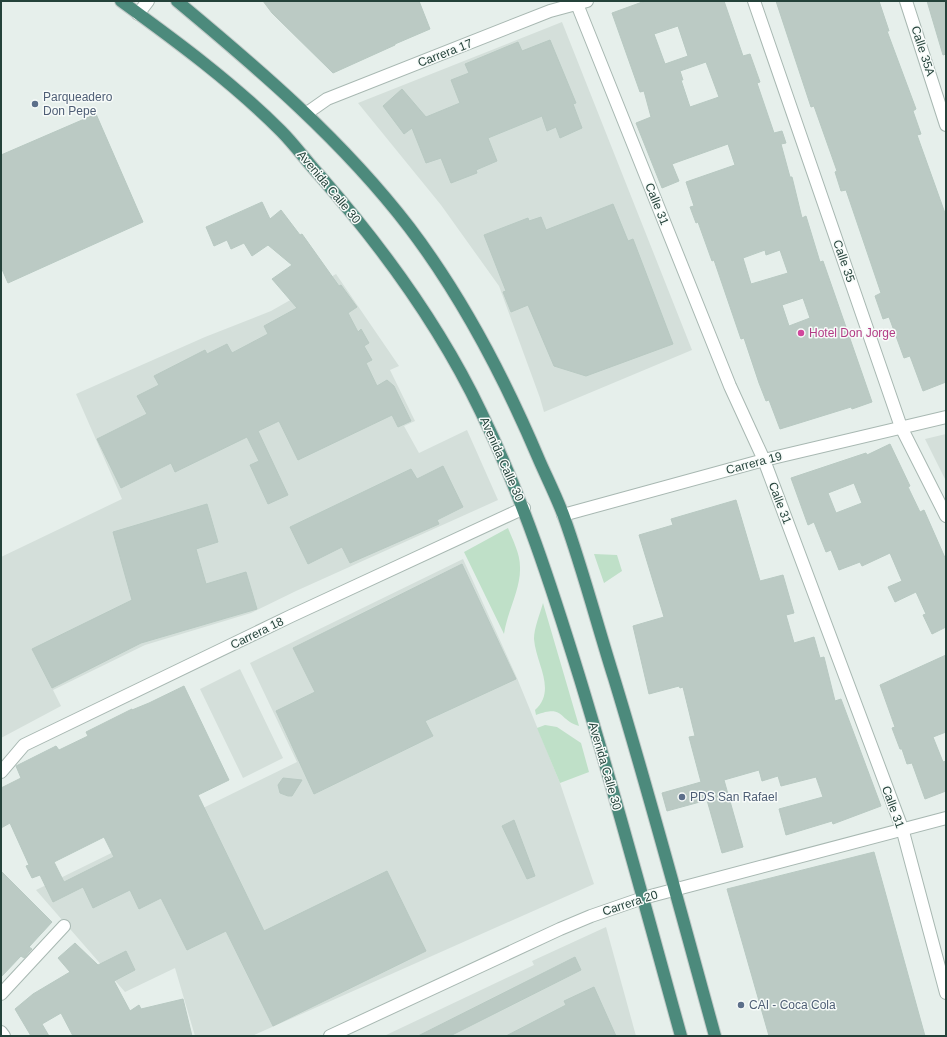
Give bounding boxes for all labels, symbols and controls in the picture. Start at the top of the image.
street label: Calle 35A [908,24,938,78]
street label: Carrera 17 [416,36,475,70]
place label: Parqueadero Don Pepe [43,90,113,118]
marker: Parqueadero Don Pepe [30,99,40,109]
street label: Avenida Calle 30 [295,148,364,226]
street label: Calle 31 [642,181,672,227]
street label: Calle 35 [830,238,858,284]
place label: Hotel Don Jorge [809,326,896,340]
marker: Hotel Don Jorge [796,328,806,338]
street label: Avenida Calle 30 [477,415,527,503]
street label: Carrera 19 [724,449,784,477]
street label: Calle 31 [766,480,795,526]
street label: Carrera 18 [228,614,286,652]
street label: Avenida Calle 30 [586,721,624,812]
street label: Calle 31 [879,784,907,830]
place label: PDS San Rafael [690,790,777,804]
marker: PDS San Rafael [677,792,687,802]
street label: Carrera 20 [601,887,660,919]
place label: CAI - Coca Cola [749,998,836,1012]
marker: CAI - Coca Cola [736,1000,746,1010]

